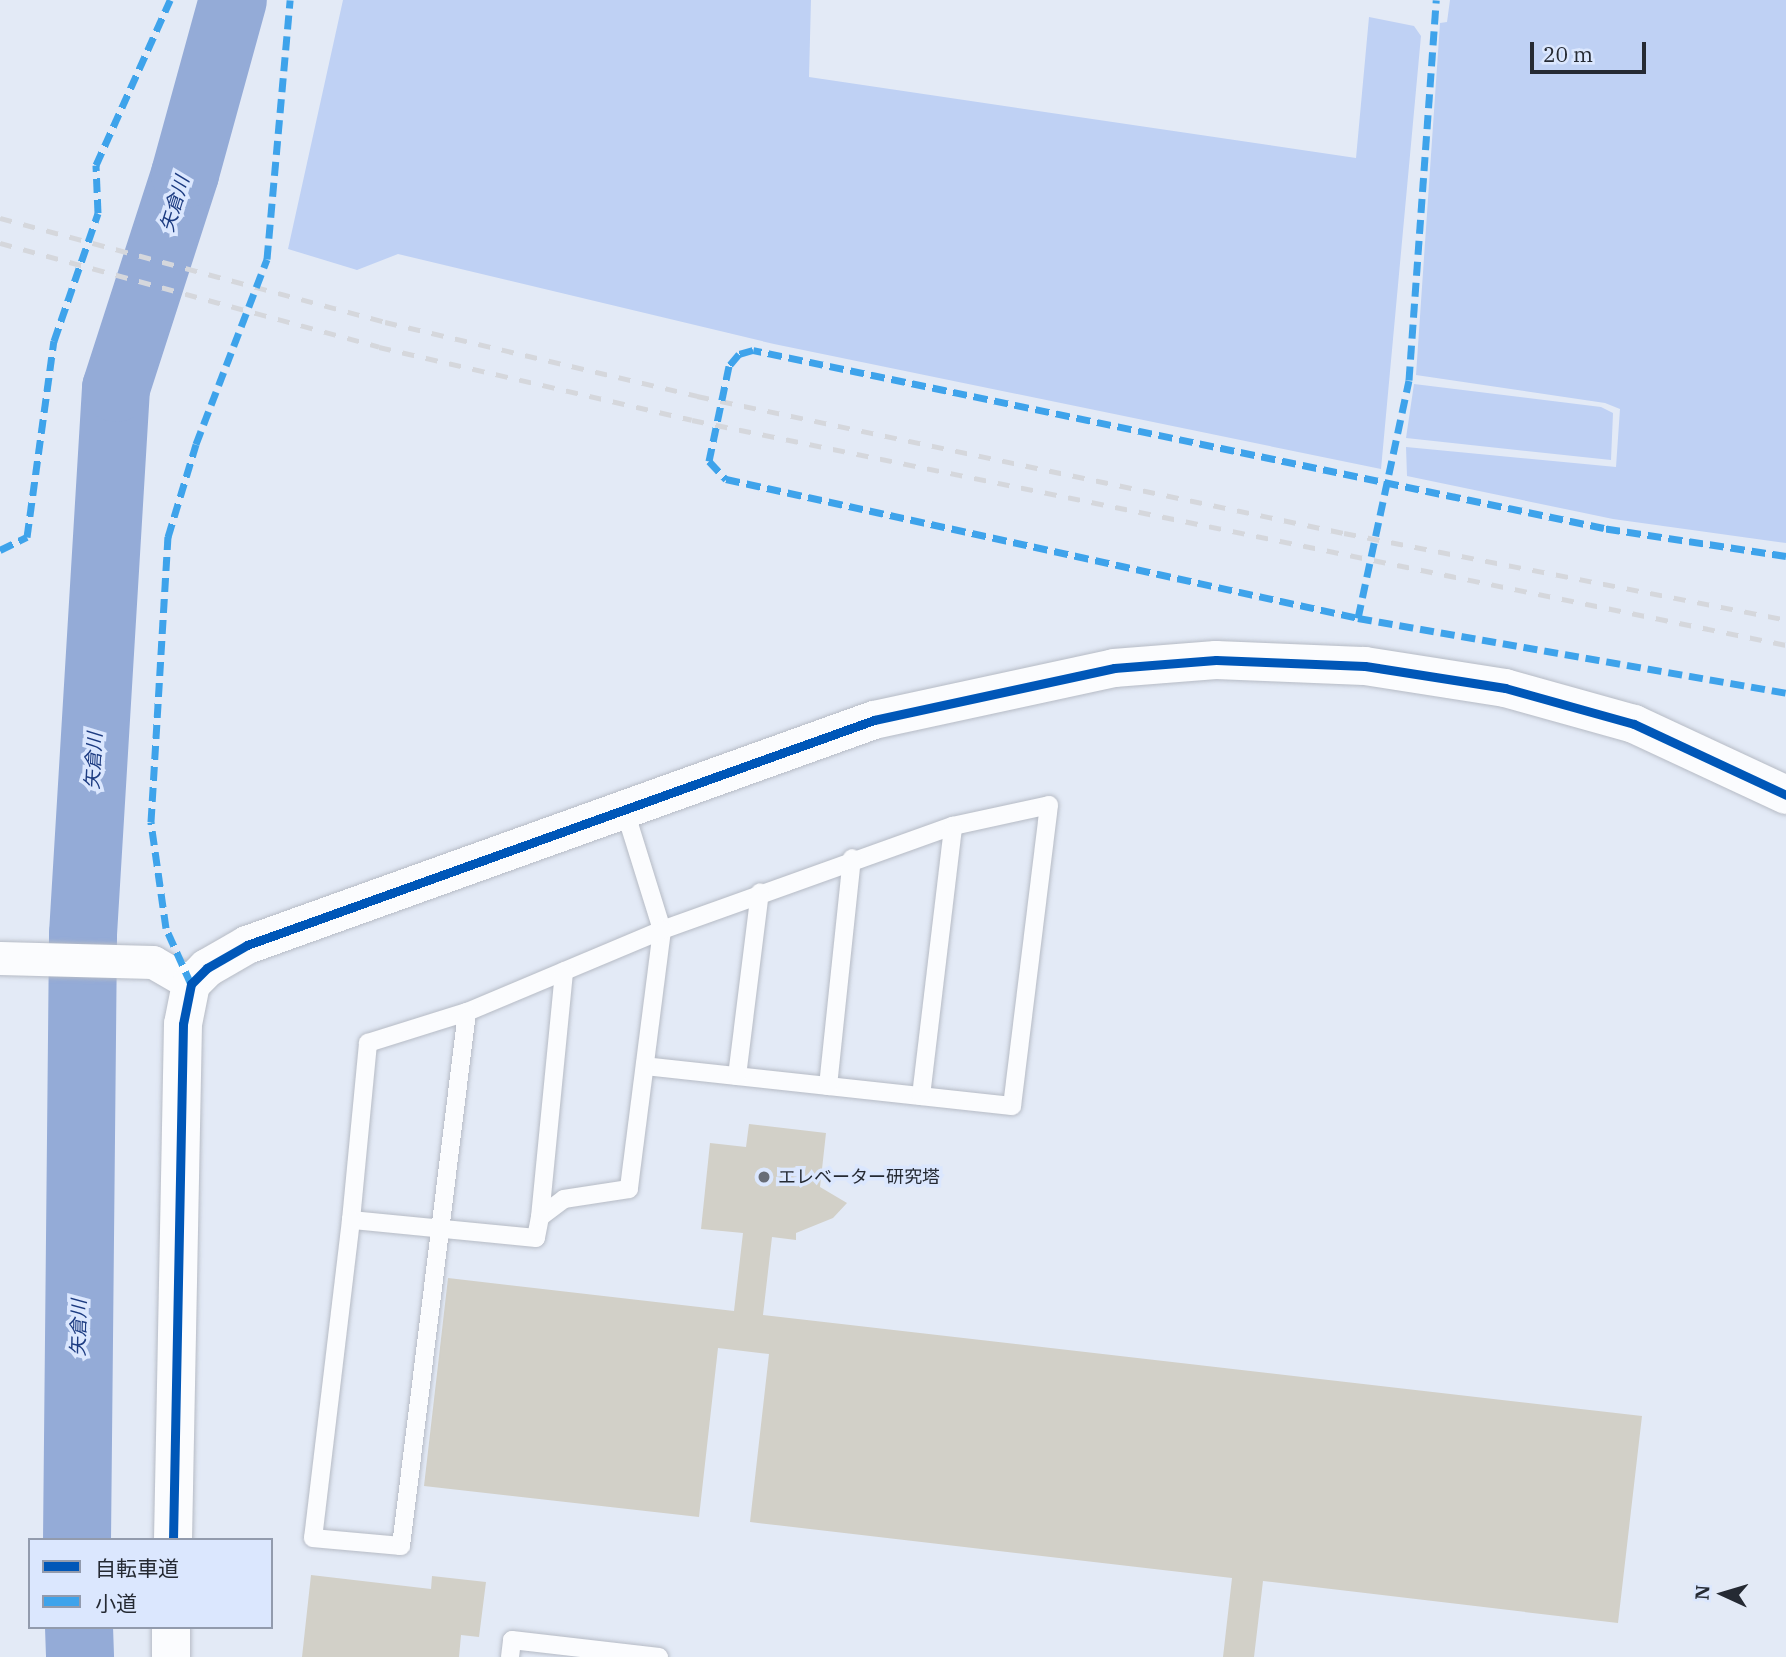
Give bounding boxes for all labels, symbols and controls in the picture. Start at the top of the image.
scale bar [1534,28,1650,72]
text: 20 m [1543,40,1593,68]
water label: 矢倉川 [156,173,194,235]
water label: 矢倉川 [81,732,107,790]
place label: エレベーター研究塔 [778,1166,940,1188]
marker: エレベーター研究塔 [756,1169,772,1185]
water label: 矢倉川 [67,1299,91,1357]
legend [28,1538,273,1629]
text: 自転車道 [95,1554,179,1582]
north arrow [1688,1559,1758,1629]
text: N [1690,1584,1715,1601]
text: 小道 [95,1589,137,1617]

